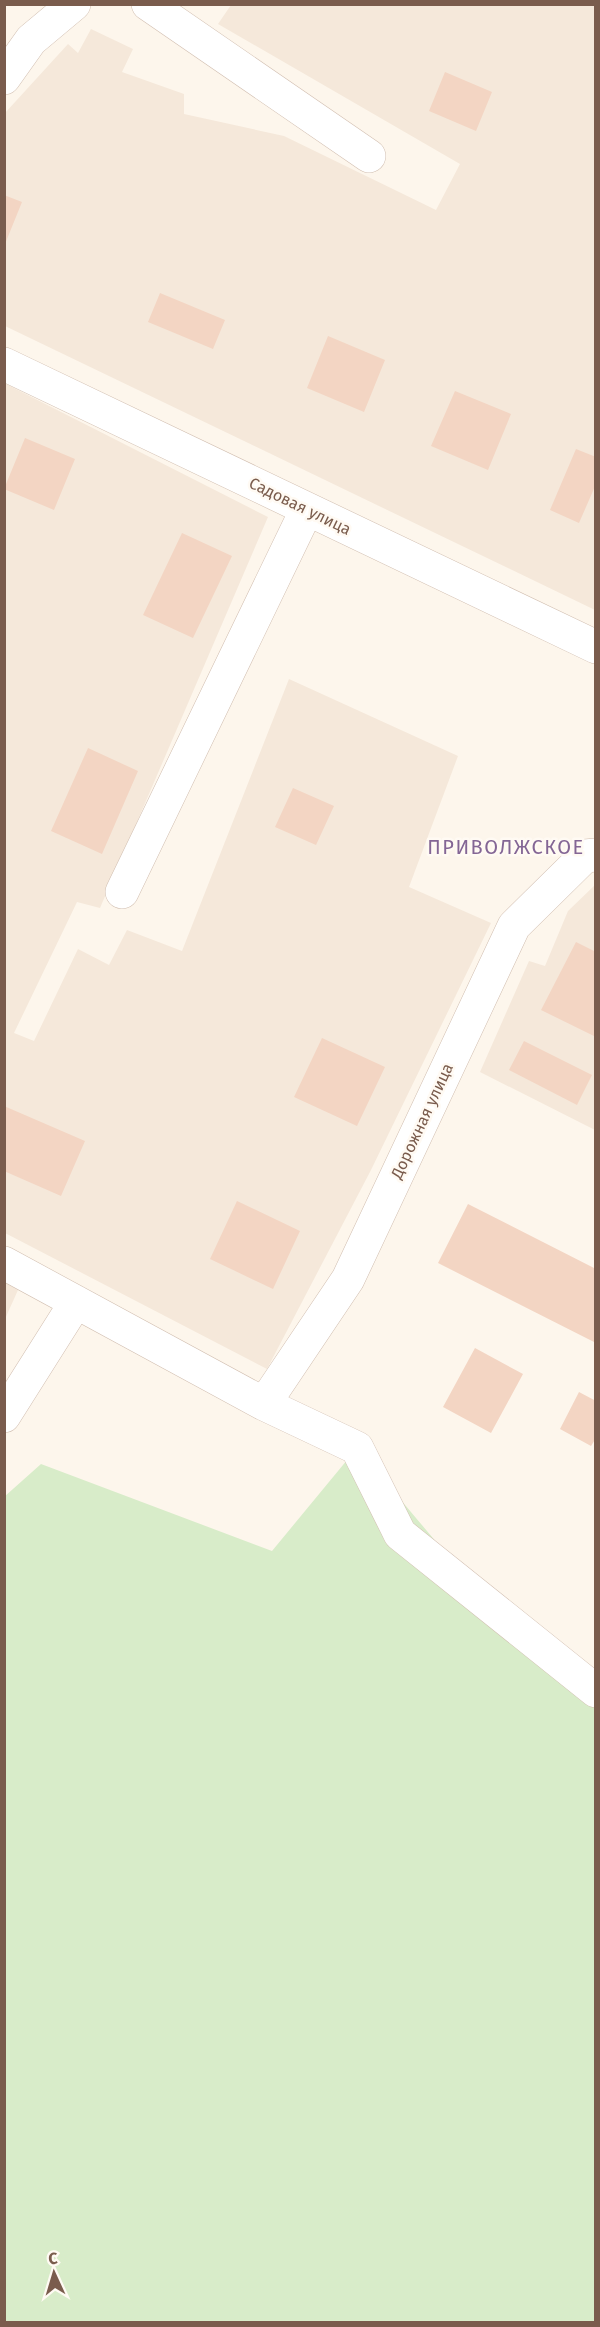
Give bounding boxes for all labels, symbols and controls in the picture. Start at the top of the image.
street label: Садовая улица [246,473,354,539]
district label: ПРИВОЛЖСКОЕ [427,835,585,859]
street label: Дорожная улица [387,1060,457,1183]
north arrow [24,2243,84,2303]
text: С [48,2249,59,2268]

